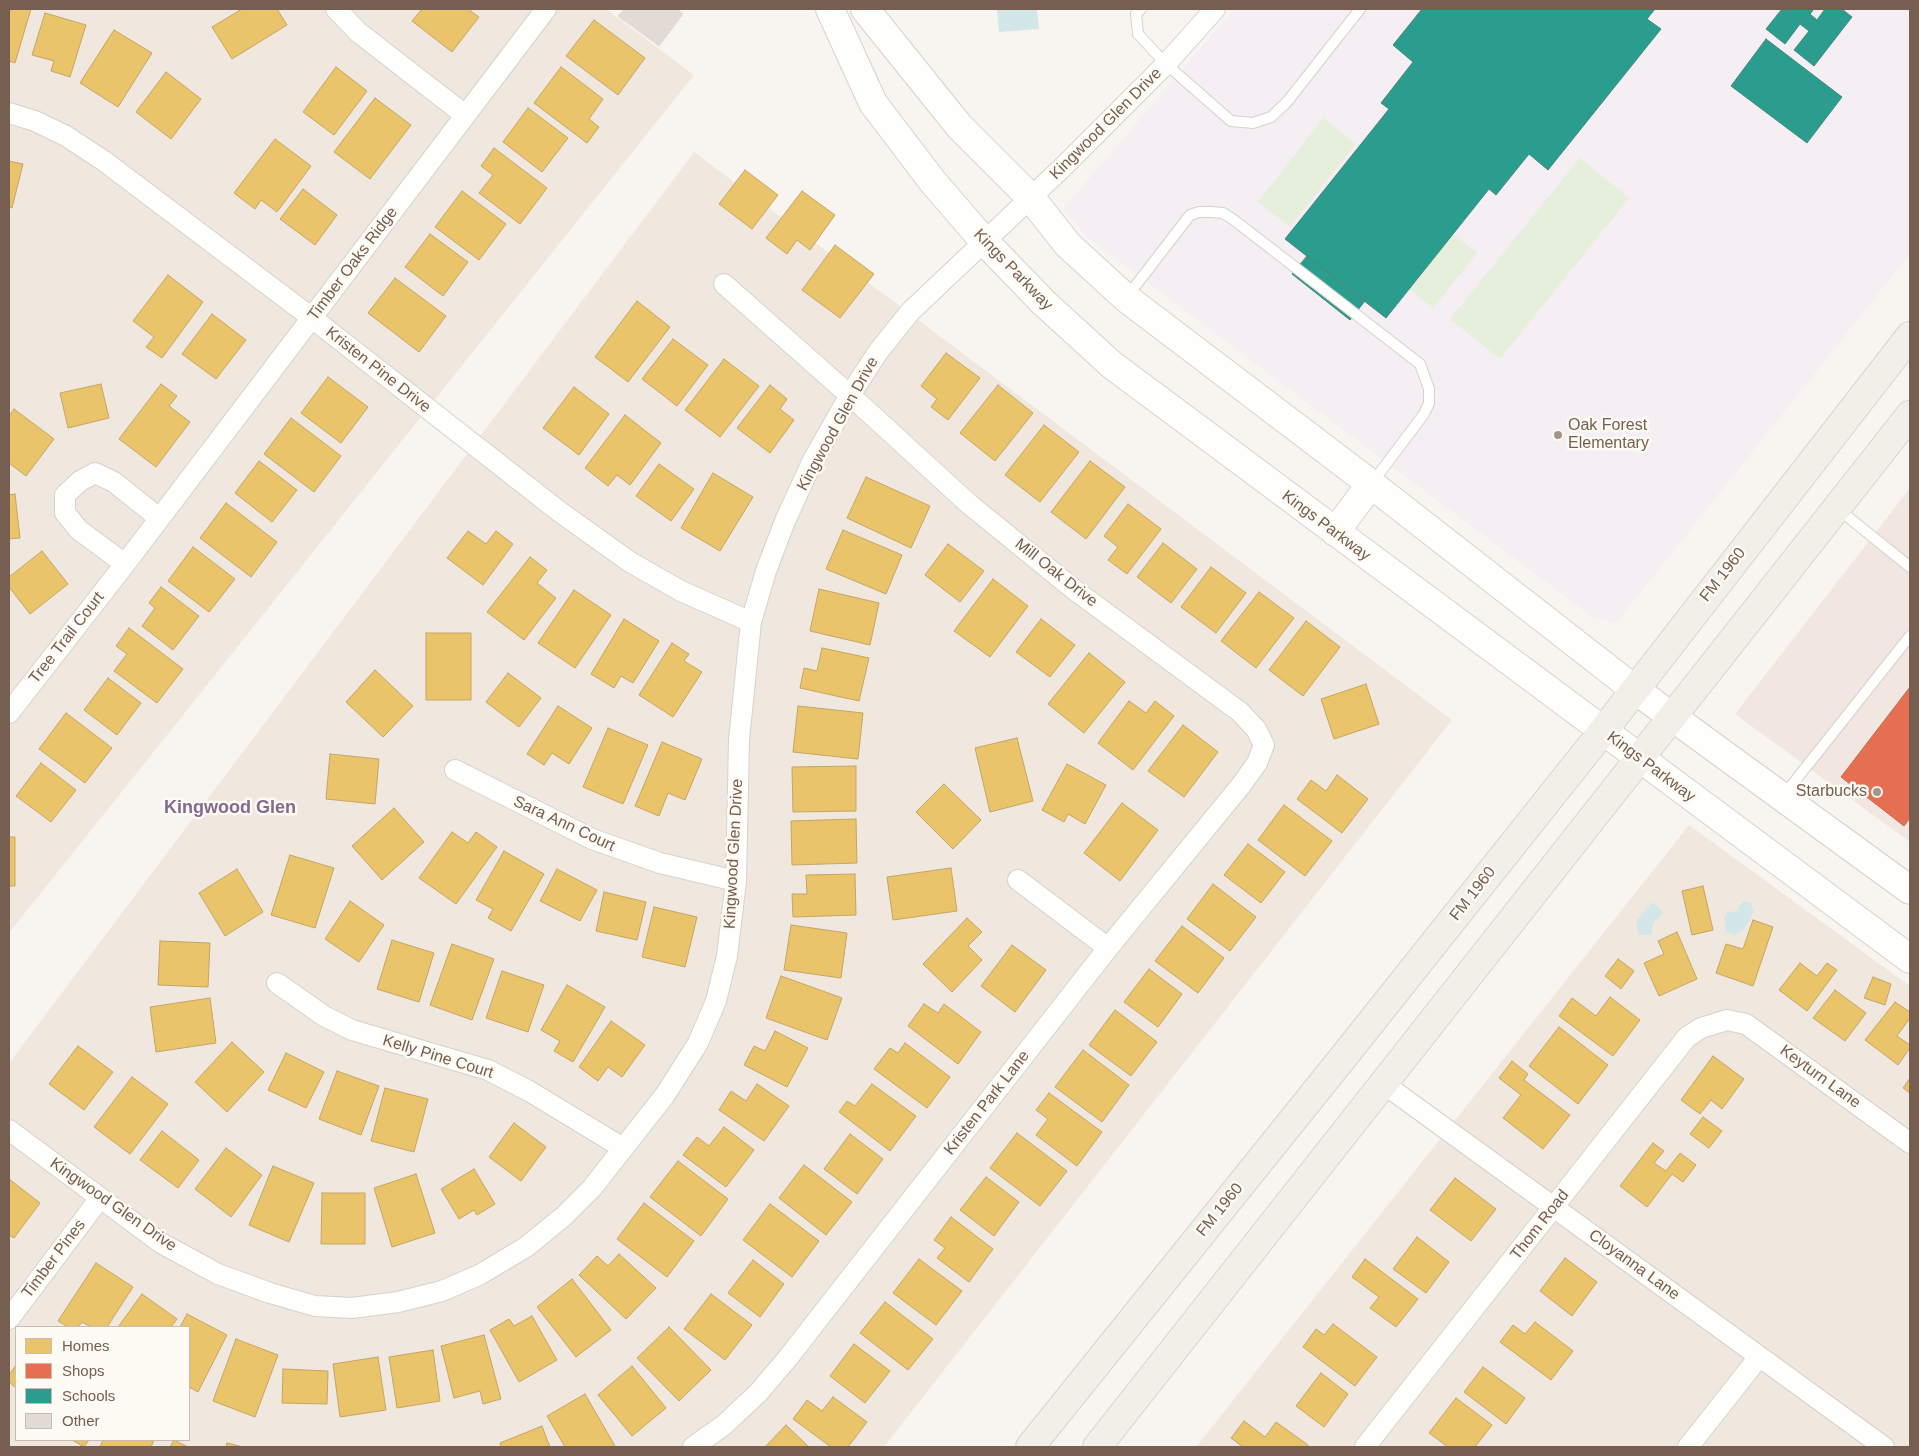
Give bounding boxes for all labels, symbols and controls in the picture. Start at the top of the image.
street label: Kingwood Glen Drive [1046,64,1166,184]
street label: Timber Oaks Ridge [304,203,402,325]
street label: Kings Parkway [969,225,1057,315]
street label: Kristen Pine Drive [322,323,434,417]
street label: Kingwood Glen Drive [793,354,883,494]
place label: Oak Forest Elementary [1568,416,1649,454]
marker: Oak Forest Elementary [1552,429,1564,441]
street label: Kings Parkway [1278,486,1374,566]
street label: Mill Oak Drive [1011,535,1101,611]
street label: FM 1960 [1696,544,1750,606]
street label: Tree Trail Court [25,588,109,688]
street label: Kings Parkway [1603,727,1699,807]
street label: Kingwood Glen Drive [720,778,748,930]
place label: Starbucks [1796,782,1867,802]
marker: Starbucks [1871,786,1883,798]
street label: Sara Ann Court [510,792,618,856]
district label: Kingwood Glen [164,797,296,819]
street label: FM 1960 [1446,863,1500,925]
street label: Kelly Pine Court [380,1031,496,1083]
street label: Keyturn Lane [1776,1041,1864,1113]
street label: Kristen Park Lane [940,1047,1034,1159]
street label: Kingwood Glen Drive [46,1154,180,1256]
street label: FM 1960 [1193,1179,1247,1241]
street label: Thom Road [1507,1186,1573,1264]
street label: Timber Pines [18,1216,90,1302]
street label: Cloyanna Lane [1585,1226,1683,1304]
legend [15,1326,190,1441]
text: Homes [62,1337,110,1354]
text: Shops [62,1362,105,1379]
text: Schools [62,1387,115,1404]
text: Other [62,1412,100,1429]

